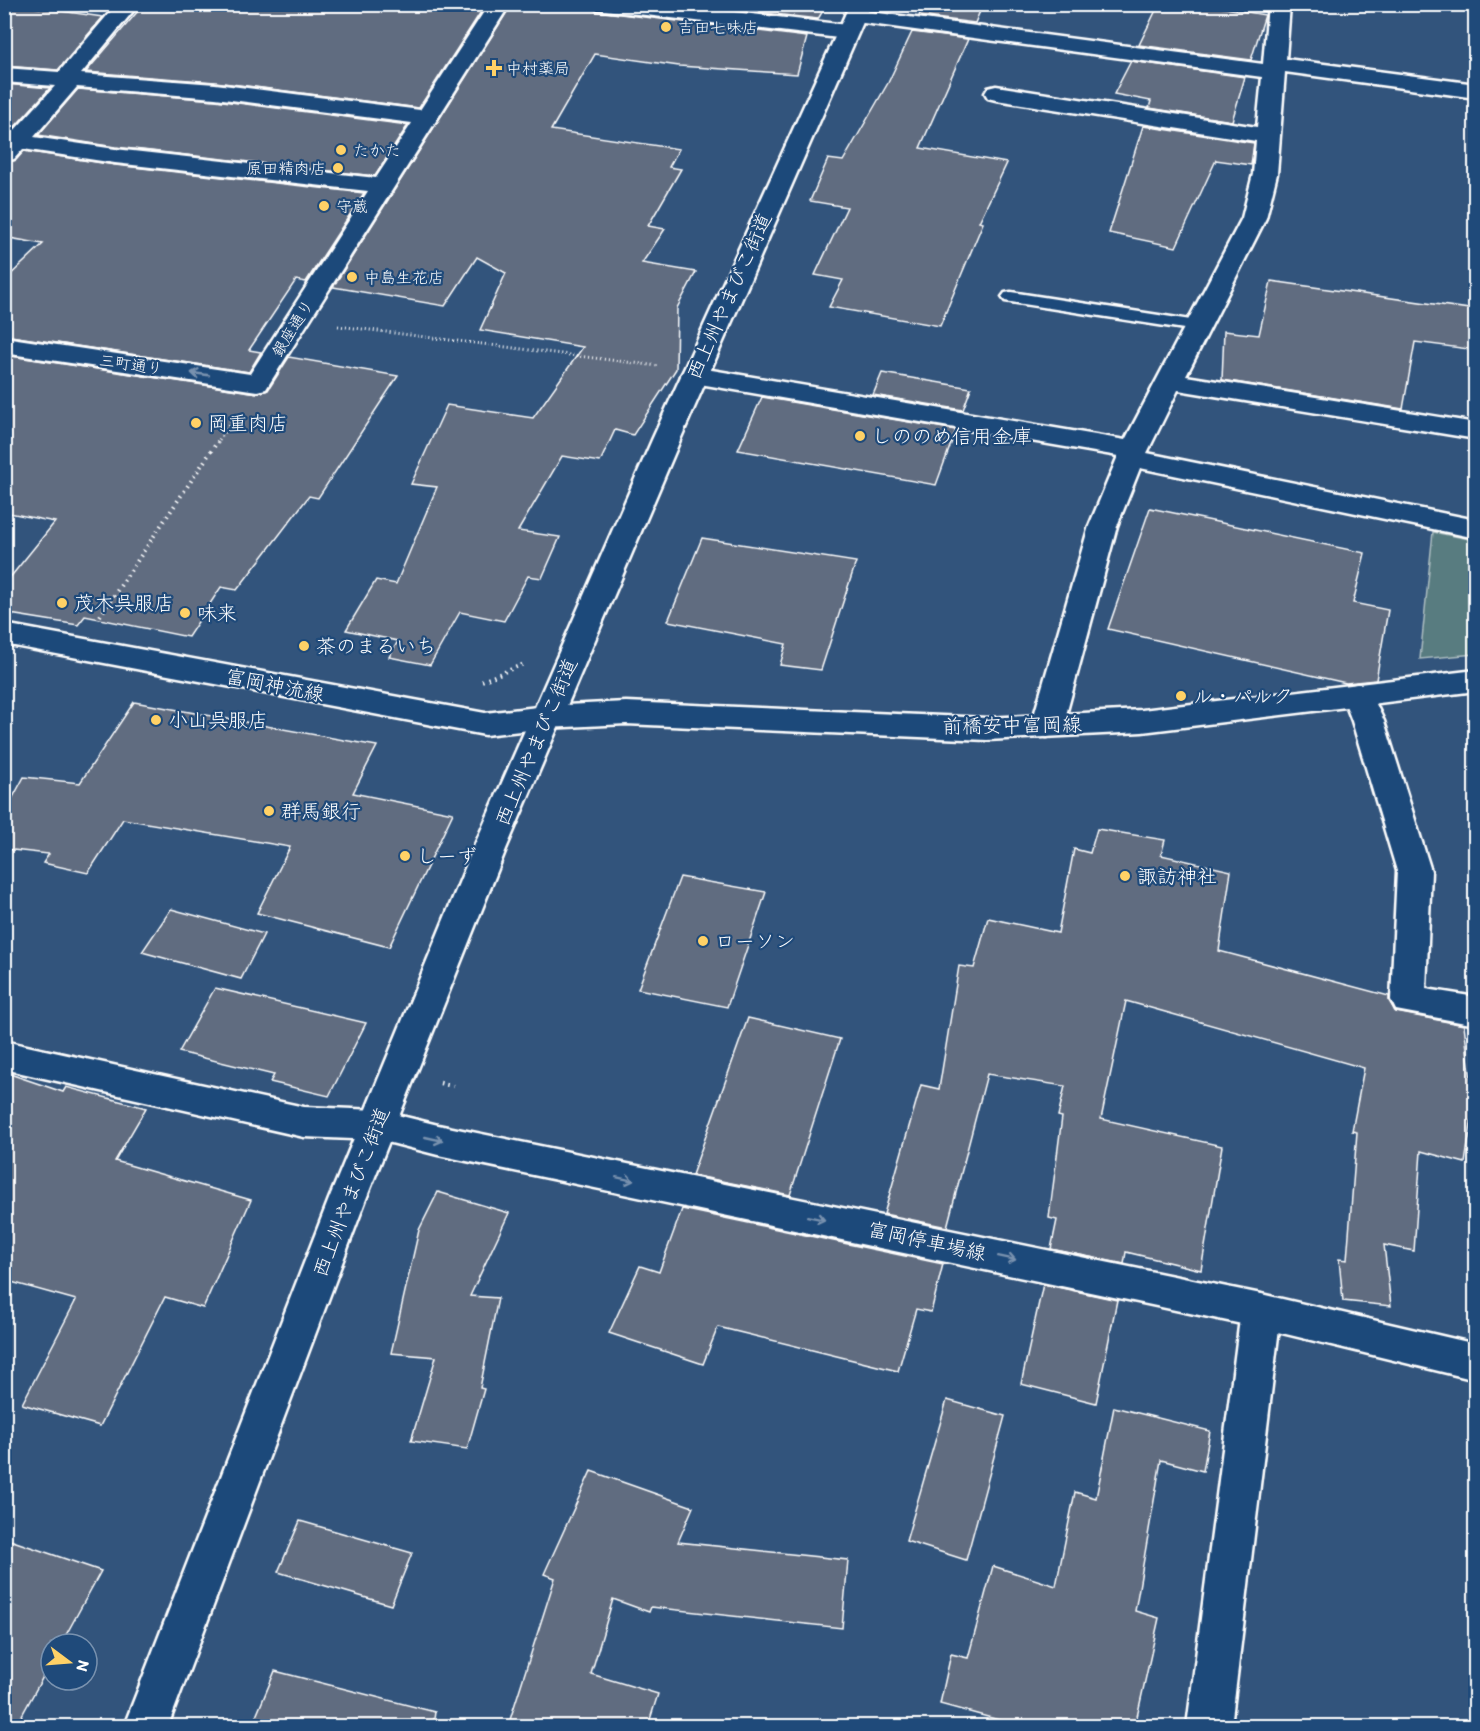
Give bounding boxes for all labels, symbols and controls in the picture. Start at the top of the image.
place label: 吉田七味店 [678,18,758,37]
marker: 吉田七味店 [659,20,673,34]
place label: 中村薬局 [506,59,570,78]
marker: 中村薬局 [487,61,501,75]
place label: たかた [353,141,401,160]
marker: たかた [334,143,348,157]
place label: 原田精肉店 [246,159,326,178]
marker: 原田精肉店 [331,161,345,175]
place label: 守蔵 [336,197,368,216]
marker: 守蔵 [317,199,331,213]
street label: 西上州やまびこ街道 [681,209,777,383]
place label: 中島生花店 [364,268,444,287]
marker: 中島生花店 [345,270,359,284]
street label: 銀座通り [267,296,317,360]
street label: 三町通り [98,351,164,378]
one-way arrow [190,369,210,380]
place label: 岡重肉店 [208,411,288,435]
marker: 岡重肉店 [189,416,203,430]
place label: しののめ信用金庫 [872,424,1032,448]
marker: しののめ信用金庫 [853,429,867,443]
place label: 茂木呉服店 [74,591,174,615]
marker: 茂木呉服店 [55,596,69,610]
place label: 味来 [197,601,237,625]
marker: 味来 [178,606,192,620]
place label: 茶のまるいち [316,634,436,658]
marker: 茶のまるいち [297,639,311,653]
street label: 西上州やまびこ街道 [490,654,582,830]
street label: 富岡神流線 [224,664,326,706]
place label: ル・パルク [1193,684,1293,708]
marker: ル・パルク [1174,689,1188,703]
place label: 小山呉服店 [168,708,268,732]
street label: 前橋安中富岡線 [942,712,1082,738]
marker: 小山呉服店 [149,713,163,727]
place label: 群馬銀行 [281,799,361,823]
marker: 群馬銀行 [262,804,276,818]
place label: しーず [417,844,477,868]
marker: しーず [398,849,412,863]
place label: 諏訪神社 [1137,864,1217,888]
marker: 諏訪神社 [1118,869,1132,883]
place label: ローソン [715,929,795,953]
marker: ローソン [696,934,710,948]
street label: 西上州やまびこ街道 [308,1104,394,1280]
one-way arrow [424,1133,443,1145]
one-way arrow [614,1174,634,1185]
one-way arrow [805,1213,825,1224]
street label: 富岡停車場線 [866,1217,988,1265]
one-way arrow [996,1253,1016,1264]
north arrow [39,1632,99,1692]
text: N [72,1658,94,1674]

